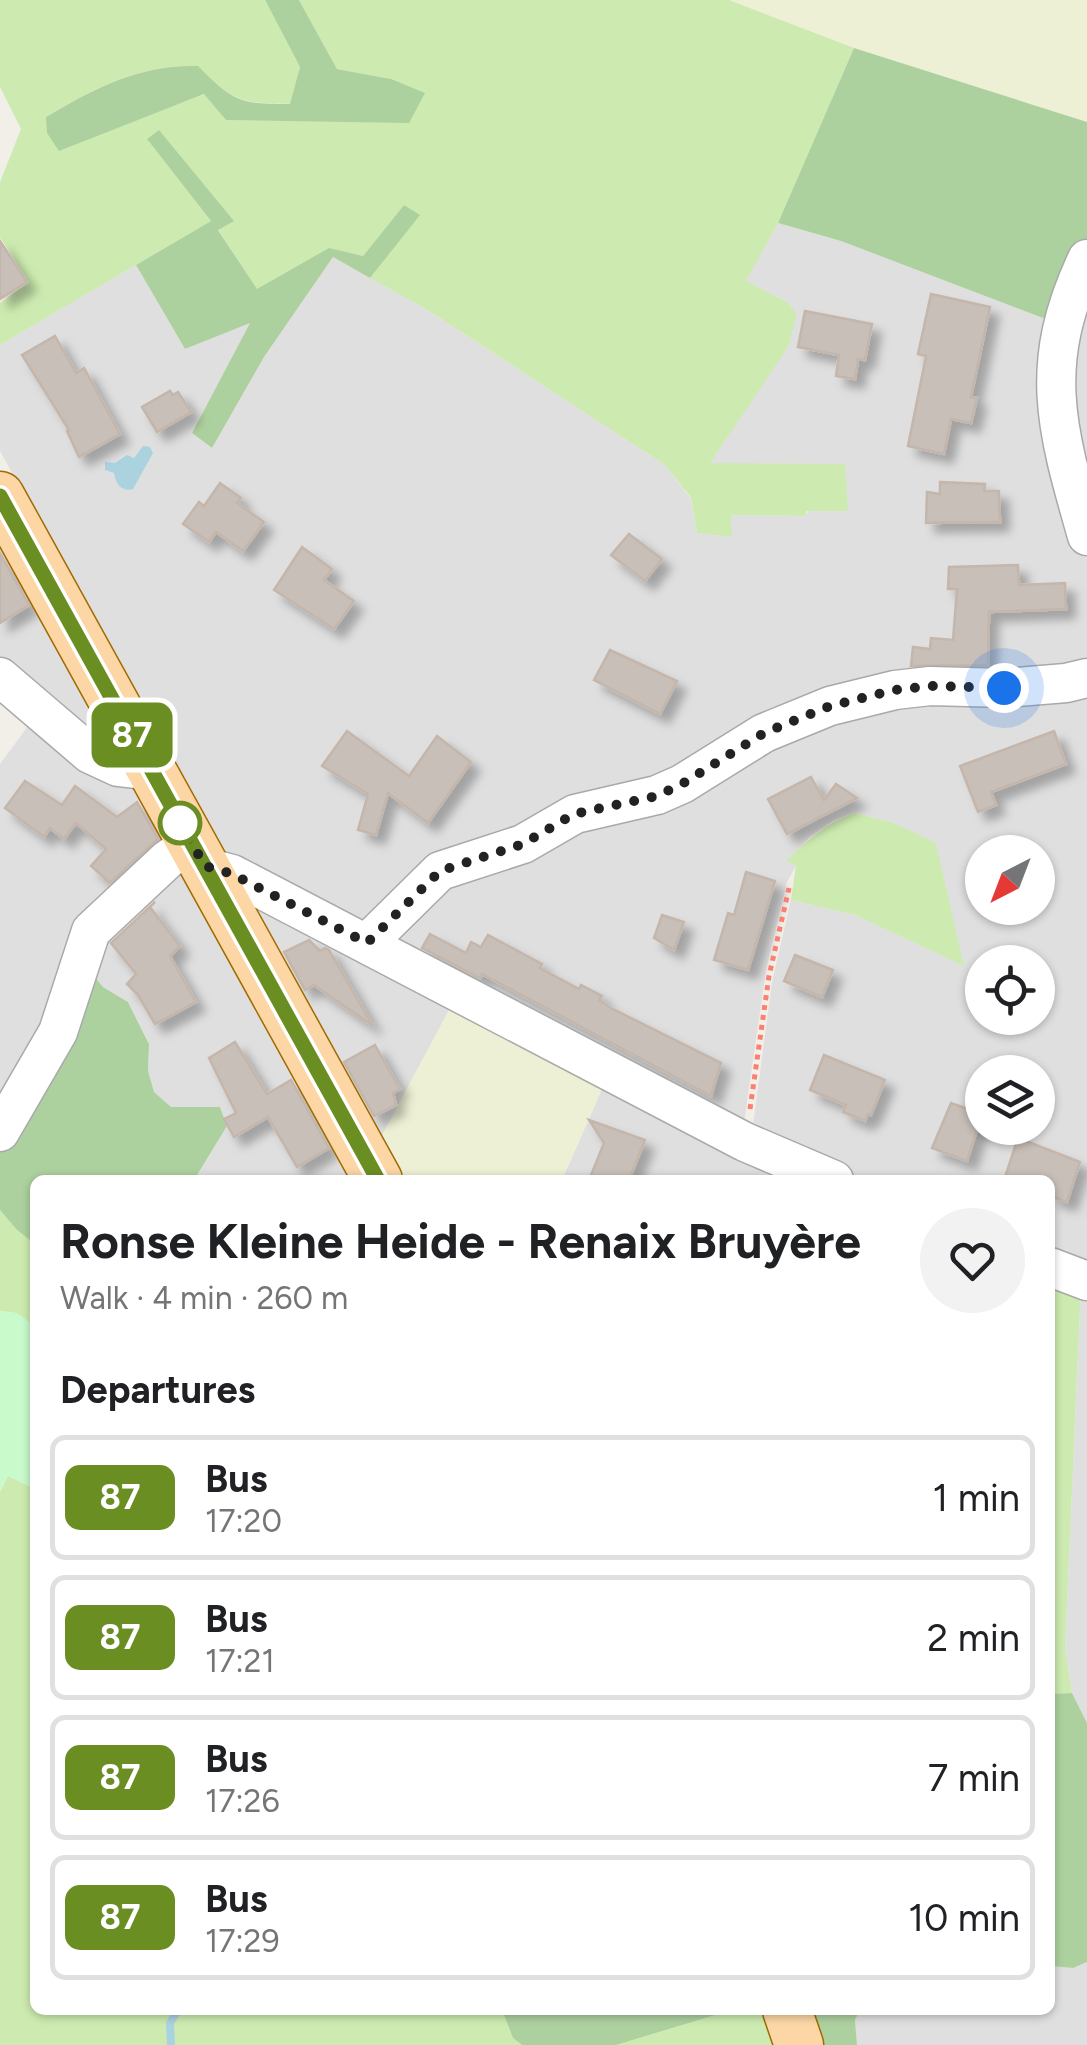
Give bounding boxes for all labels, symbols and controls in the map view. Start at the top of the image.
your location [979,663,1029,713]
line badge: 87 [87,702,177,768]
text: 87 [112,714,152,756]
unlabelled marker [159,802,201,844]
north arrow [965,835,1055,925]
map controls [965,835,1055,1145]
button: locate [965,945,1055,1035]
button: layers [965,1055,1055,1145]
button: heart [920,1208,1025,1313]
text: Ronse Kleine Heide - Renaix Bruyère [60,1212,861,1270]
text: Walk · 4 min · 260 m [60,1279,348,1317]
text: Departures [60,1367,255,1413]
text: Bus [205,1456,268,1502]
text: 1 min [933,1475,1020,1521]
text: 87 [100,1476,140,1518]
text: 17:20 [205,1502,282,1540]
text: Bus [205,1596,268,1642]
text: 2 min [927,1615,1020,1661]
text: 87 [100,1616,140,1658]
text: 17:21 [205,1642,275,1680]
text: Bus [205,1736,268,1782]
text: 7 min [928,1755,1020,1801]
text: 87 [100,1756,140,1798]
text: 17:26 [205,1782,280,1820]
text: Bus [205,1876,268,1922]
text: 10 min [908,1895,1020,1941]
text: 87 [100,1896,140,1938]
text: 17:29 [205,1922,280,1960]

